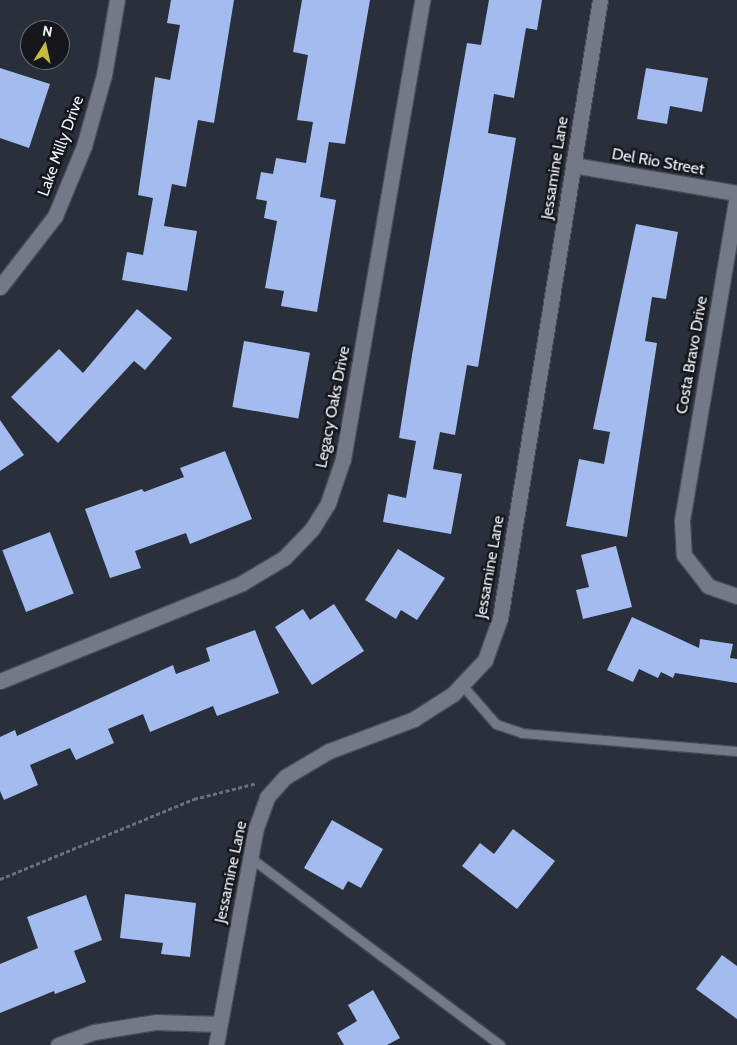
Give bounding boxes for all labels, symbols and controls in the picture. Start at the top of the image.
north arrow [20,20,70,70]
text: N [41,21,54,41]
street label: Lake Milly Drive [34,93,88,199]
street label: Jessamine Lane [537,115,573,221]
street label: Del Rio Street [610,144,706,180]
street label: Costa Bravo Drive [672,294,712,416]
street label: Legacy Oaks Drive [312,344,354,470]
street label: Jessamine Lane [472,514,508,620]
street label: Jessamine Lane [211,819,251,925]

